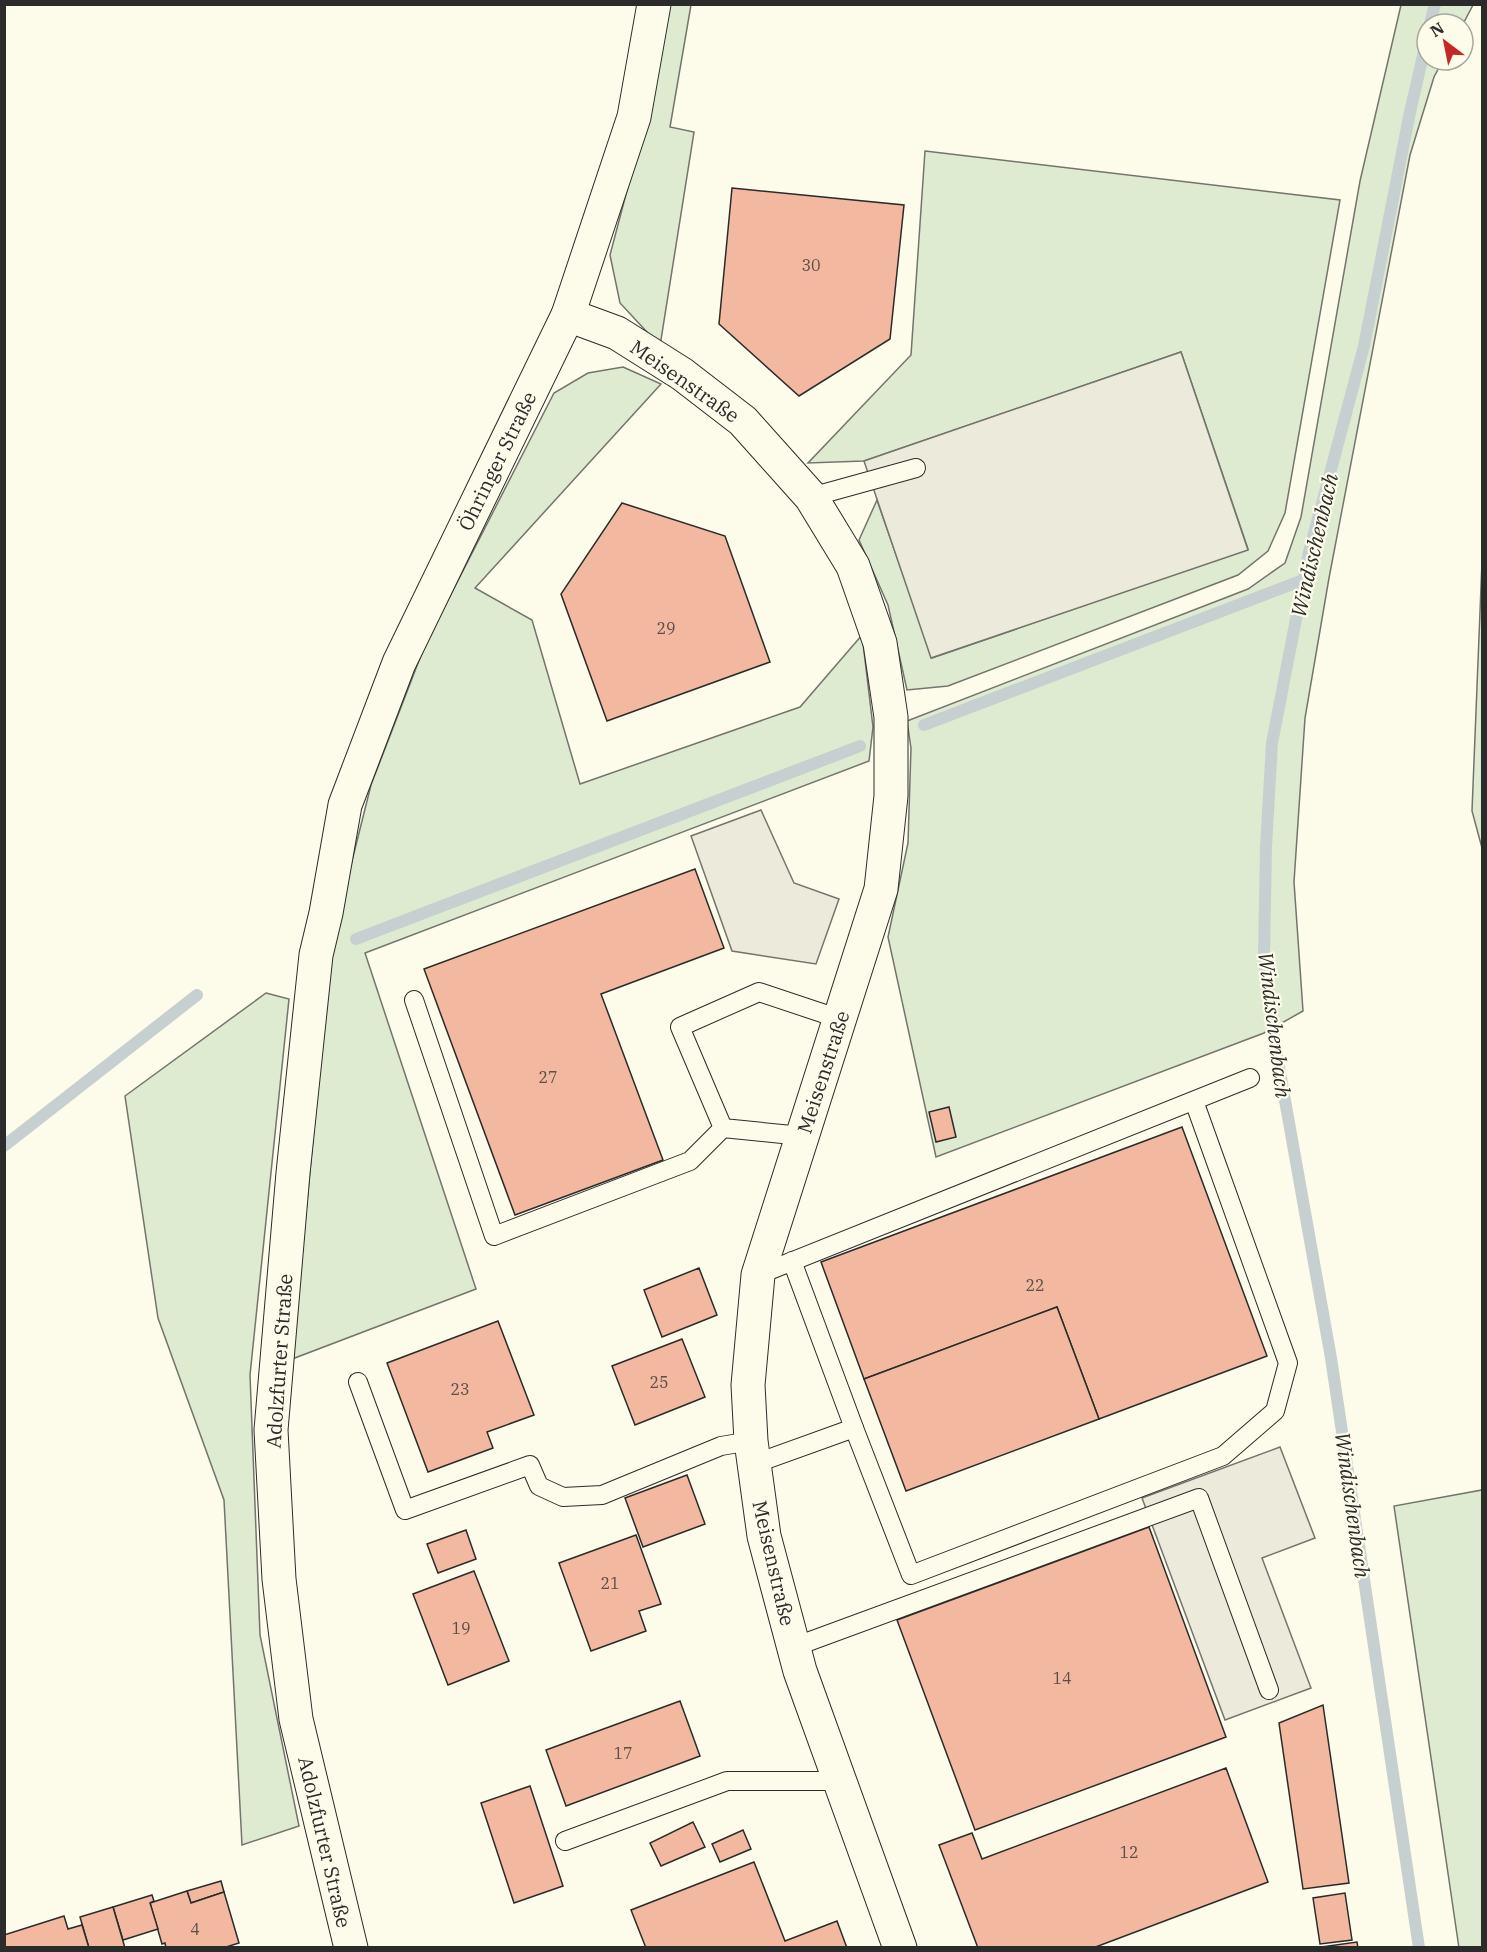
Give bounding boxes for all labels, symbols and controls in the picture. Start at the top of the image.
north arrow [1415,12,1475,72]
text: N [1426,17,1448,41]
house number: 30 [801,255,821,275]
street label: Meisenstraße [625,333,745,429]
street label: Öhringer Straße [452,387,542,535]
water label: Windischenbach [1284,470,1344,620]
house number: 29 [656,618,676,638]
water label: Windischenbach [1252,950,1298,1100]
street label: Meisenstraße [790,1007,856,1137]
house number: 27 [538,1067,558,1087]
street label: Adolzfurter Straße [259,1273,299,1449]
house number: 22 [1025,1275,1045,1295]
house number: 25 [649,1372,669,1392]
house number: 23 [450,1379,470,1399]
water label: Windischenbach [1329,1430,1377,1580]
street label: Meisenstraße [746,1498,802,1628]
house number: 21 [600,1573,620,1593]
house number: 19 [451,1618,471,1638]
house number: 14 [1052,1668,1072,1688]
house number: 17 [613,1743,633,1763]
street label: Adolzfurter Straße [292,1754,358,1930]
house number: 12 [1119,1842,1139,1862]
house number: 4 [190,1919,200,1939]

